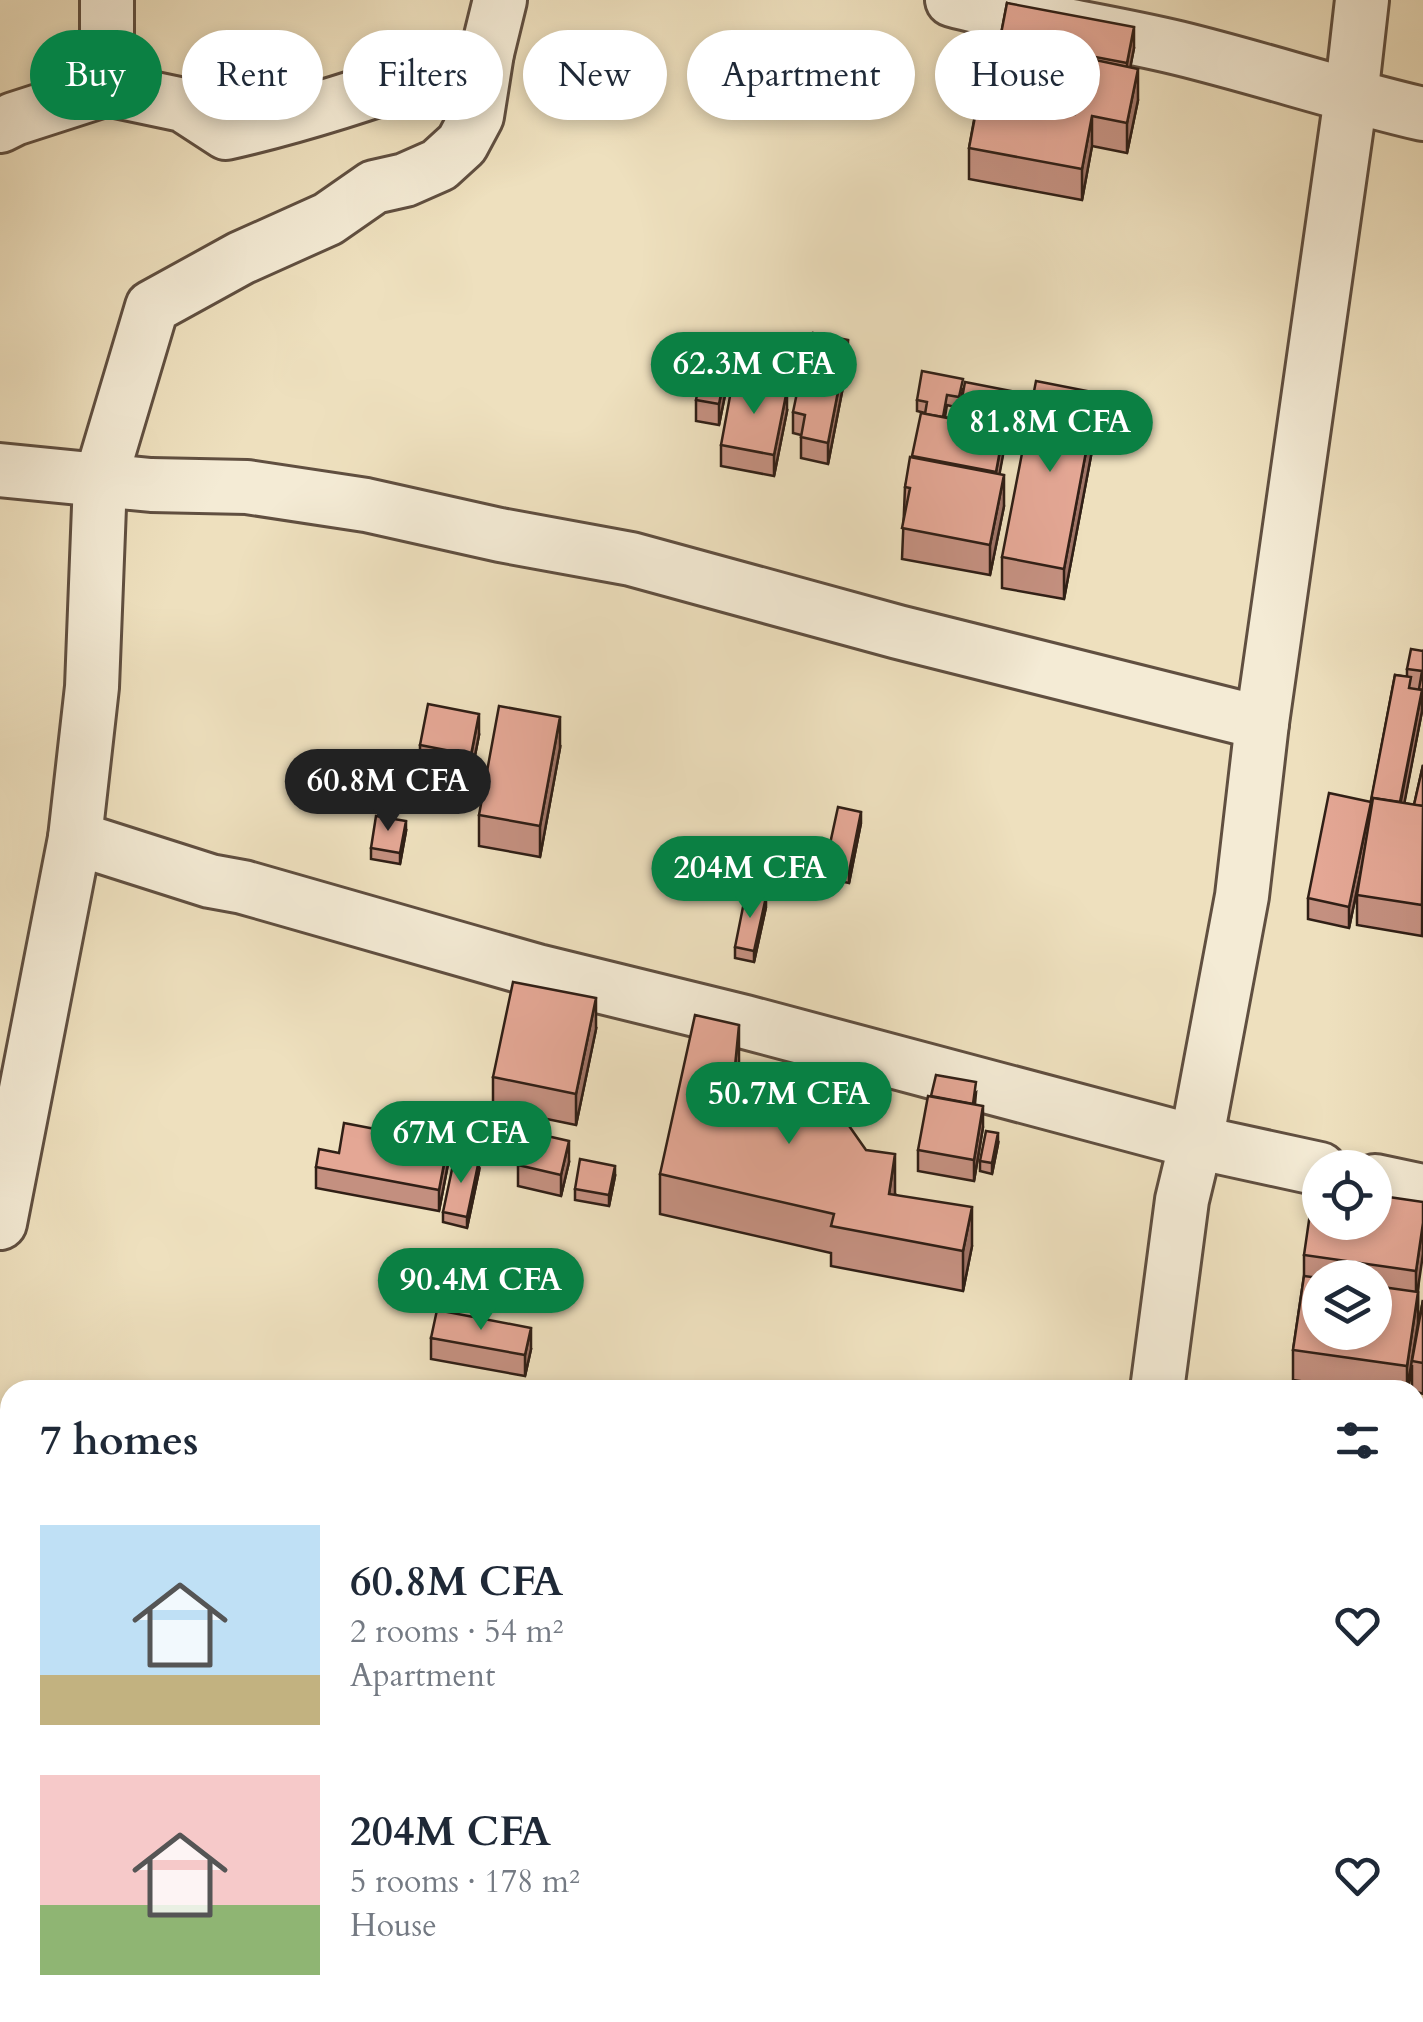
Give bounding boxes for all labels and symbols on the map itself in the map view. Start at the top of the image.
pin: 62.3M CFA [640,332,868,417]
pin: 81.8M CFA [936,390,1164,475]
pin: 60.8M CFA [274,749,502,834]
pin: 204M CFA [647,836,853,921]
pin: 50.7M CFA [675,1062,903,1147]
pin: 67M CFA [369,1101,553,1186]
pin: 90.4M CFA [367,1248,595,1333]

